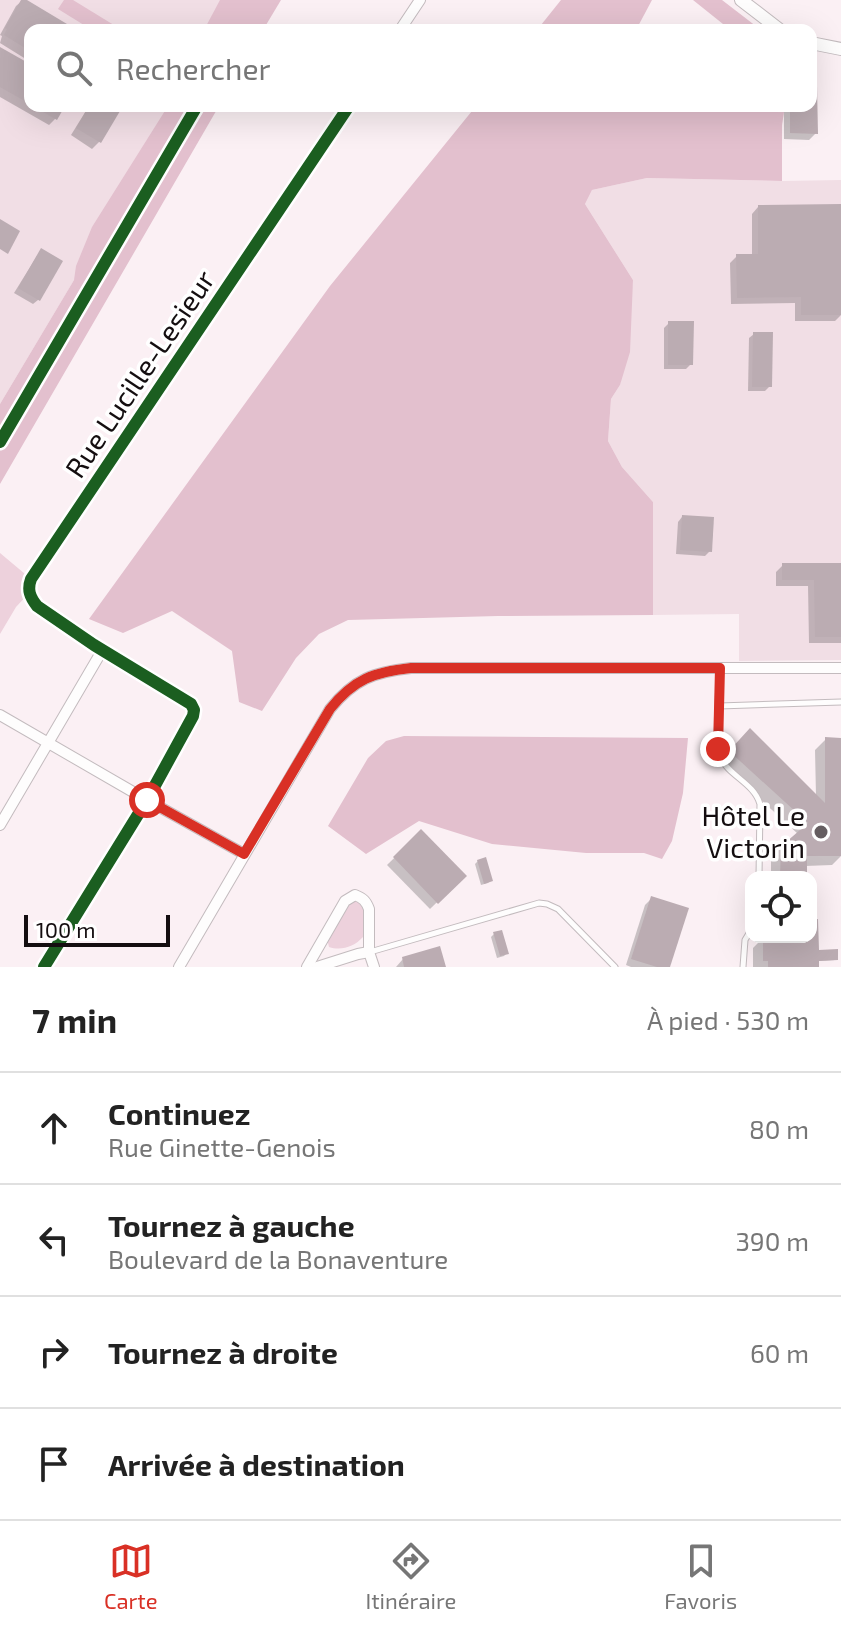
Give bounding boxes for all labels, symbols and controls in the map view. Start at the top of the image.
search box [24,24,817,112]
icon: search [52,46,96,90]
text: Rechercher [116,50,271,86]
street label: Rue Lucille-Lesieur [57,263,221,483]
route end [700,731,736,767]
route start [129,782,165,818]
place label: Hôtel Le Victorin [701,798,805,864]
marker: Hôtel Le Victorin [812,823,830,841]
map controls [745,871,817,943]
button: locate [745,871,817,943]
scale bar [24,911,170,947]
text: 100 m [36,916,95,942]
text: 7 min [32,999,117,1040]
text: À pied · 530 m [647,1004,809,1035]
text: Continuez [108,1095,250,1131]
icon: ahead [32,1106,76,1150]
text: 80 m [749,1113,809,1144]
text: Rue Ginette-Genois [108,1131,336,1162]
text: Tournez à gauche [108,1207,355,1243]
icon: left [32,1218,76,1262]
text: 390 m [735,1225,809,1256]
text: Boulevard de la Bonaventure [108,1243,448,1274]
icon: right [32,1330,76,1374]
text: Tournez à droite [108,1334,338,1370]
text: 60 m [750,1337,809,1368]
icon: arrive [32,1442,76,1486]
text: Arrivée à destination [108,1446,405,1482]
tab: Carte [104,1539,158,1613]
tab: Itinéraire [365,1539,456,1613]
tab: Favoris [664,1539,737,1613]

